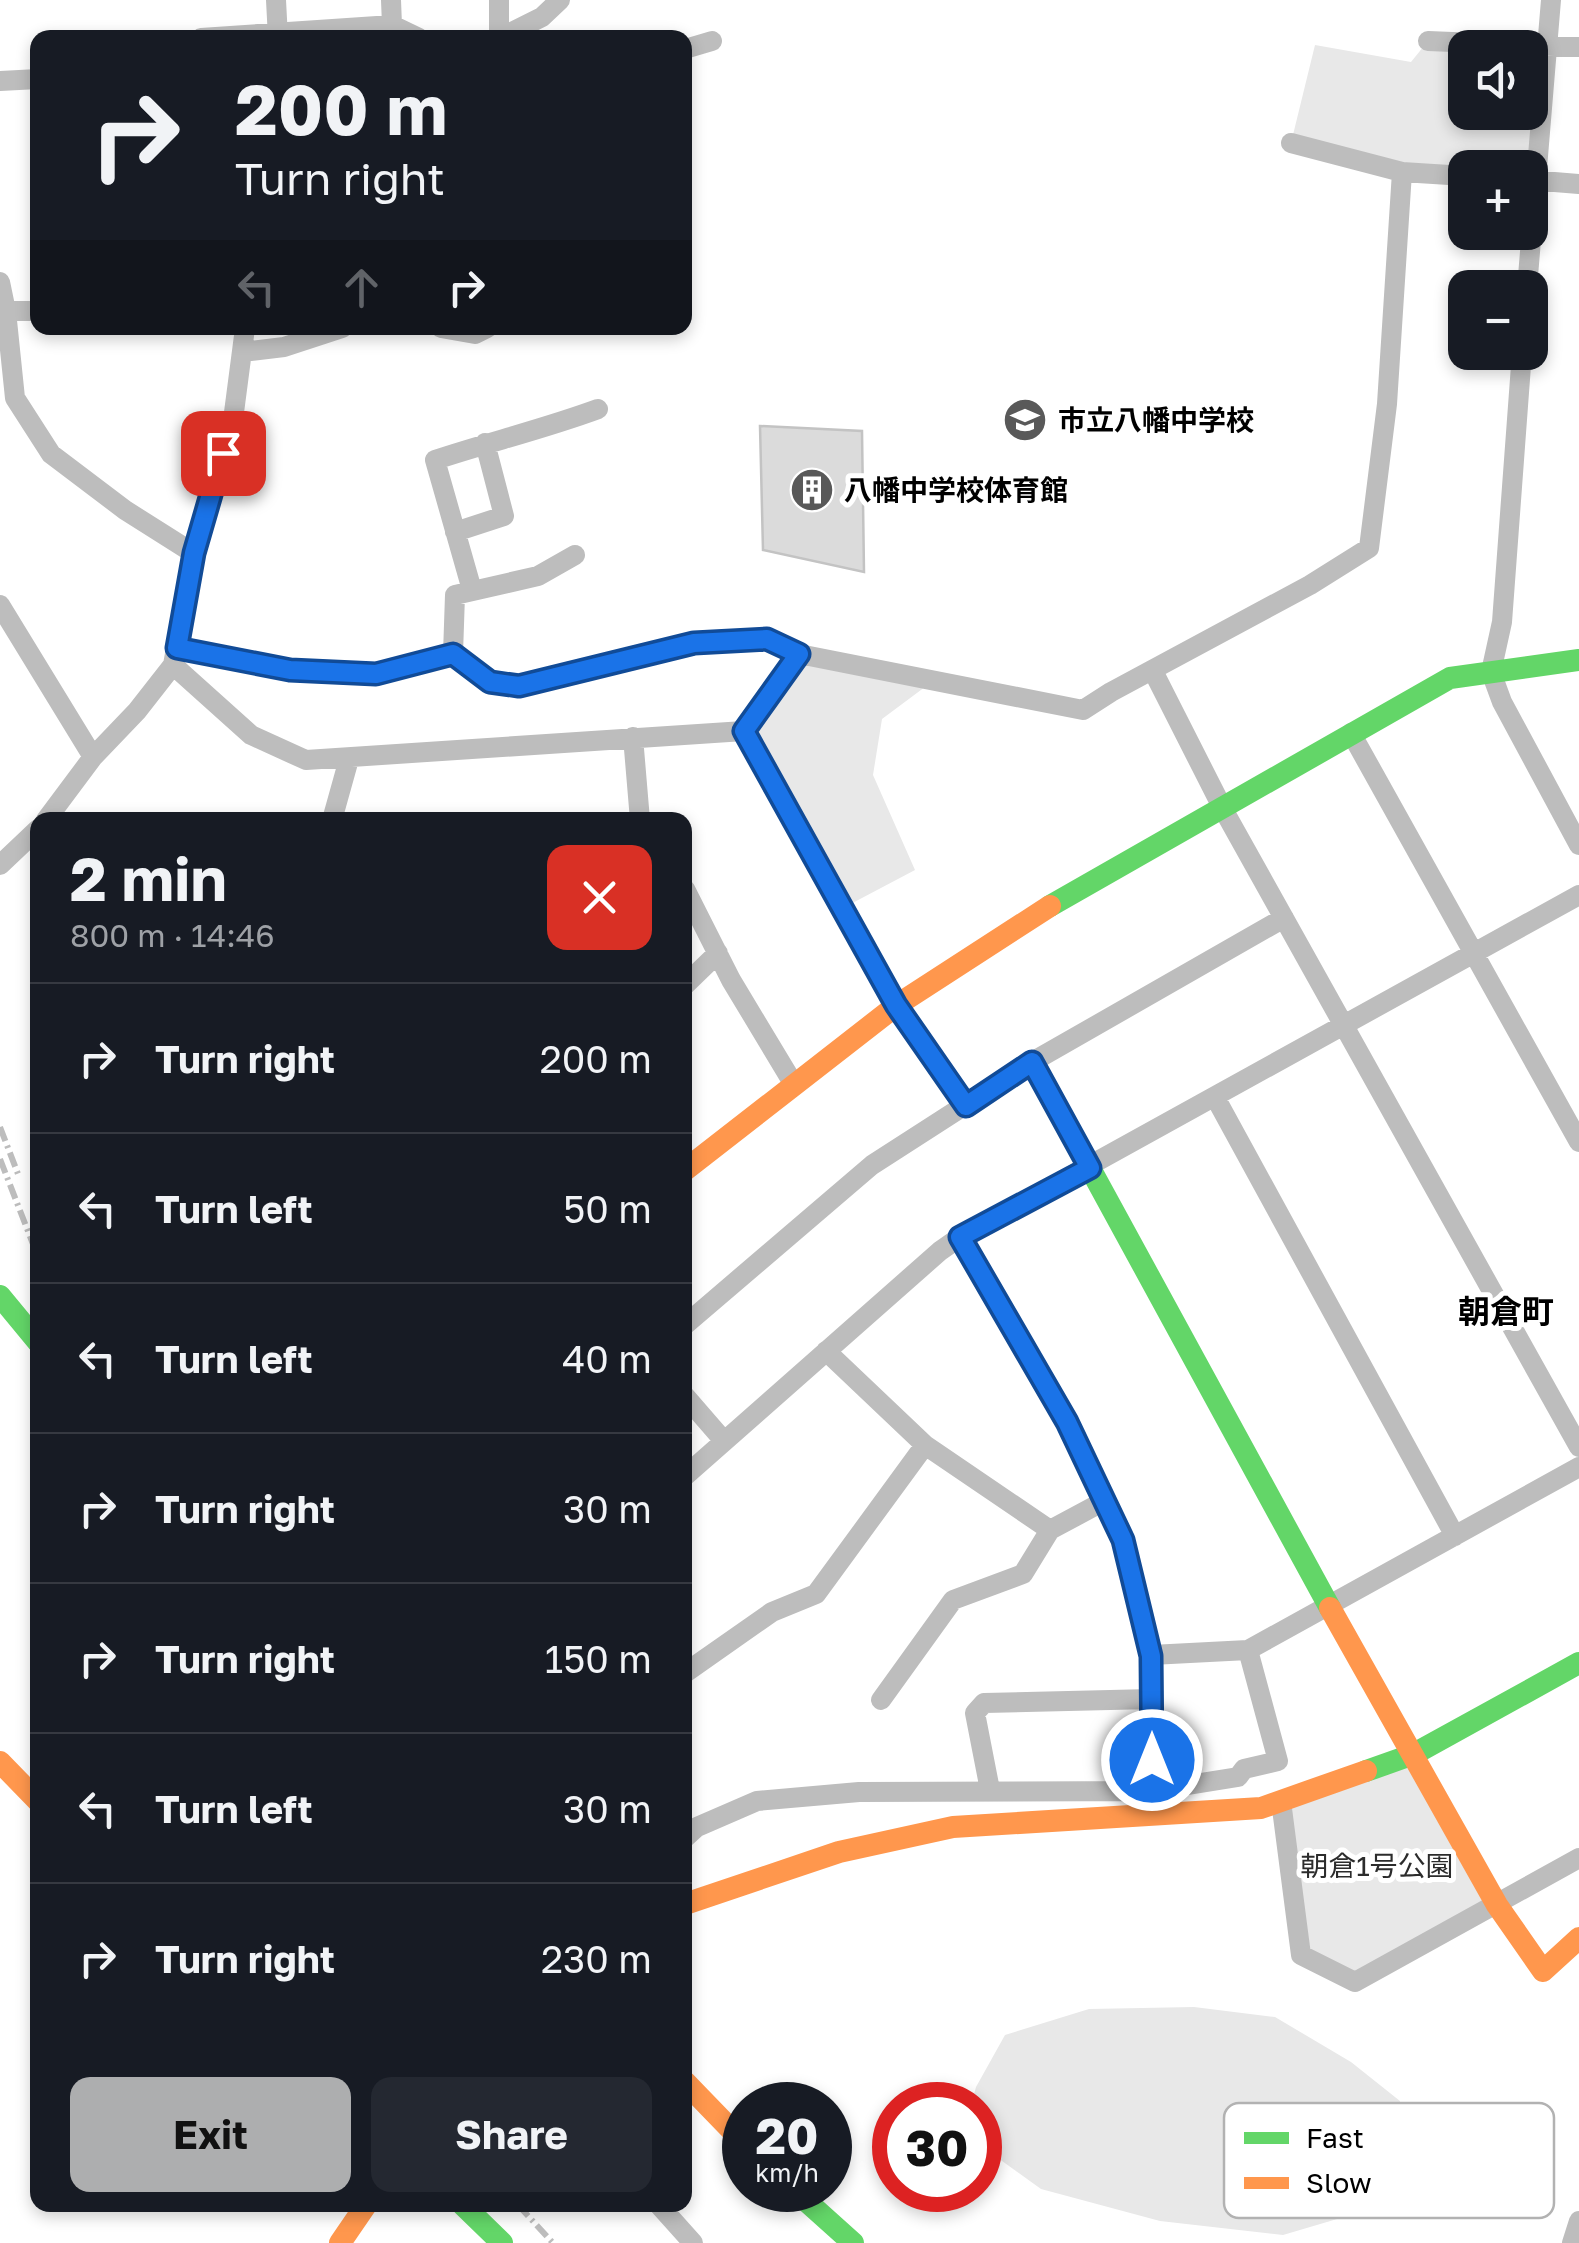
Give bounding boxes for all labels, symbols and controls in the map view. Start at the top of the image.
map controls [1448,30,1548,370]
button: sound [1448,30,1548,130]
text: 200 m [235,66,447,150]
icon: right [70,70,200,200]
button: + [1448,150,1548,250]
text: Turn right [235,151,445,205]
icon: left [229,260,284,315]
icon: ahead [334,260,389,315]
icon: right [439,260,494,315]
button: − [1448,270,1548,370]
school or university icon: 市立八幡中学校 [1002,397,1048,443]
place label: 市立八幡中学校 [1058,403,1254,436]
pin [181,411,266,496]
icon: arrive [196,426,251,481]
building icon: 八幡中学校体育館 [789,467,835,513]
place label: 八幡中学校体育館 [844,473,1068,506]
text: 2 min [70,842,227,914]
button: close [547,845,652,950]
text: 800 m · 14:46 [70,916,275,954]
icon: right [70,1031,125,1086]
text: Turn right [155,1036,335,1081]
text: 200 m [540,1036,652,1081]
icon: left [70,1181,125,1236]
text: Turn left [155,1186,313,1231]
text: 50 m [563,1186,652,1231]
district label: 朝倉町 [1458,1292,1554,1330]
icon: left [70,1331,125,1386]
text: Turn left [155,1336,313,1381]
text: 40 m [562,1336,652,1381]
icon: right [70,1481,125,1536]
text: Turn right [155,1486,335,1531]
text: 30 m [563,1486,652,1531]
icon: right [70,1631,125,1686]
text: Turn right [155,1636,335,1681]
text: 150 m [545,1636,652,1681]
position arrow [1100,1708,1204,1812]
icon: left [70,1781,125,1836]
text: Turn left [155,1786,313,1831]
text: 30 m [563,1786,652,1831]
park label: 朝倉1号公園 [1300,1849,1454,1882]
icon: right [70,1931,125,1986]
text: Turn right [155,1936,335,1981]
text: 230 m [541,1936,652,1981]
button: Exit [70,2077,351,2192]
button: Share [371,2077,652,2192]
speed limit sign: 30 [872,2082,1002,2212]
legend [1224,2103,1554,2218]
text: 20 [755,2105,818,2165]
text: Fast [1306,2121,1364,2154]
text: km/h [755,2157,819,2188]
text: Slow [1306,2166,1372,2199]

